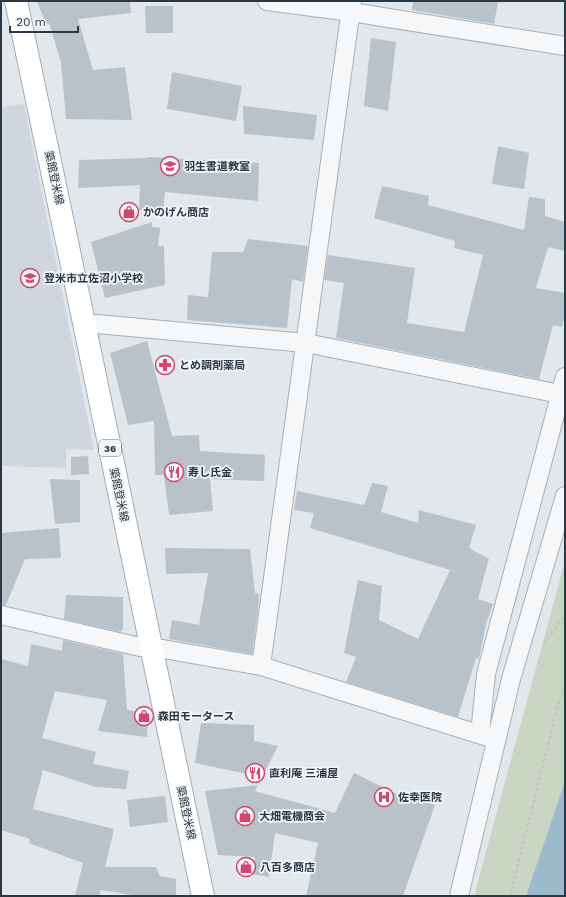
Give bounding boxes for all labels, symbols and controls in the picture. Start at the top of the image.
scale bar [10,8,78,34]
text: 20 m [16,15,46,29]
street label: 築館登米線 [42,150,66,206]
school or university icon: 羽生書道教室 [159,155,181,177]
place label: 羽生書道教室 [184,160,250,173]
shop icon: かのげん商店 [118,201,140,223]
place label: かのげん商店 [143,206,209,219]
school or university icon: 登米市立佐沼小学校 [19,267,41,289]
place label: 登米市立佐沼小学校 [44,272,143,285]
pharmacy icon: とめ調剤薬局 [154,354,176,376]
place label: とめ調剤薬局 [179,359,245,372]
road number: 36 [99,440,121,456]
restaurant icon: 寿し氏金 [163,461,185,483]
place label: 寿し氏金 [188,466,232,479]
street label: 築館登米線 [107,467,131,523]
shop icon: 森田モータース [133,705,155,727]
place label: 森田モータース [158,710,234,723]
restaurant icon: 直利庵 三浦屋 [244,762,266,784]
place label: 直利庵 三浦屋 [269,767,338,780]
street label: 築館登米線 [174,785,198,841]
hospital icon: 佐幸医院 [373,786,395,808]
place label: 佐幸医院 [398,791,442,804]
shop icon: 大畑電機商会 [234,805,256,827]
place label: 大畑電機商会 [259,810,325,823]
shop icon: 八百多商店 [235,856,257,878]
place label: 八百多商店 [260,861,315,874]

